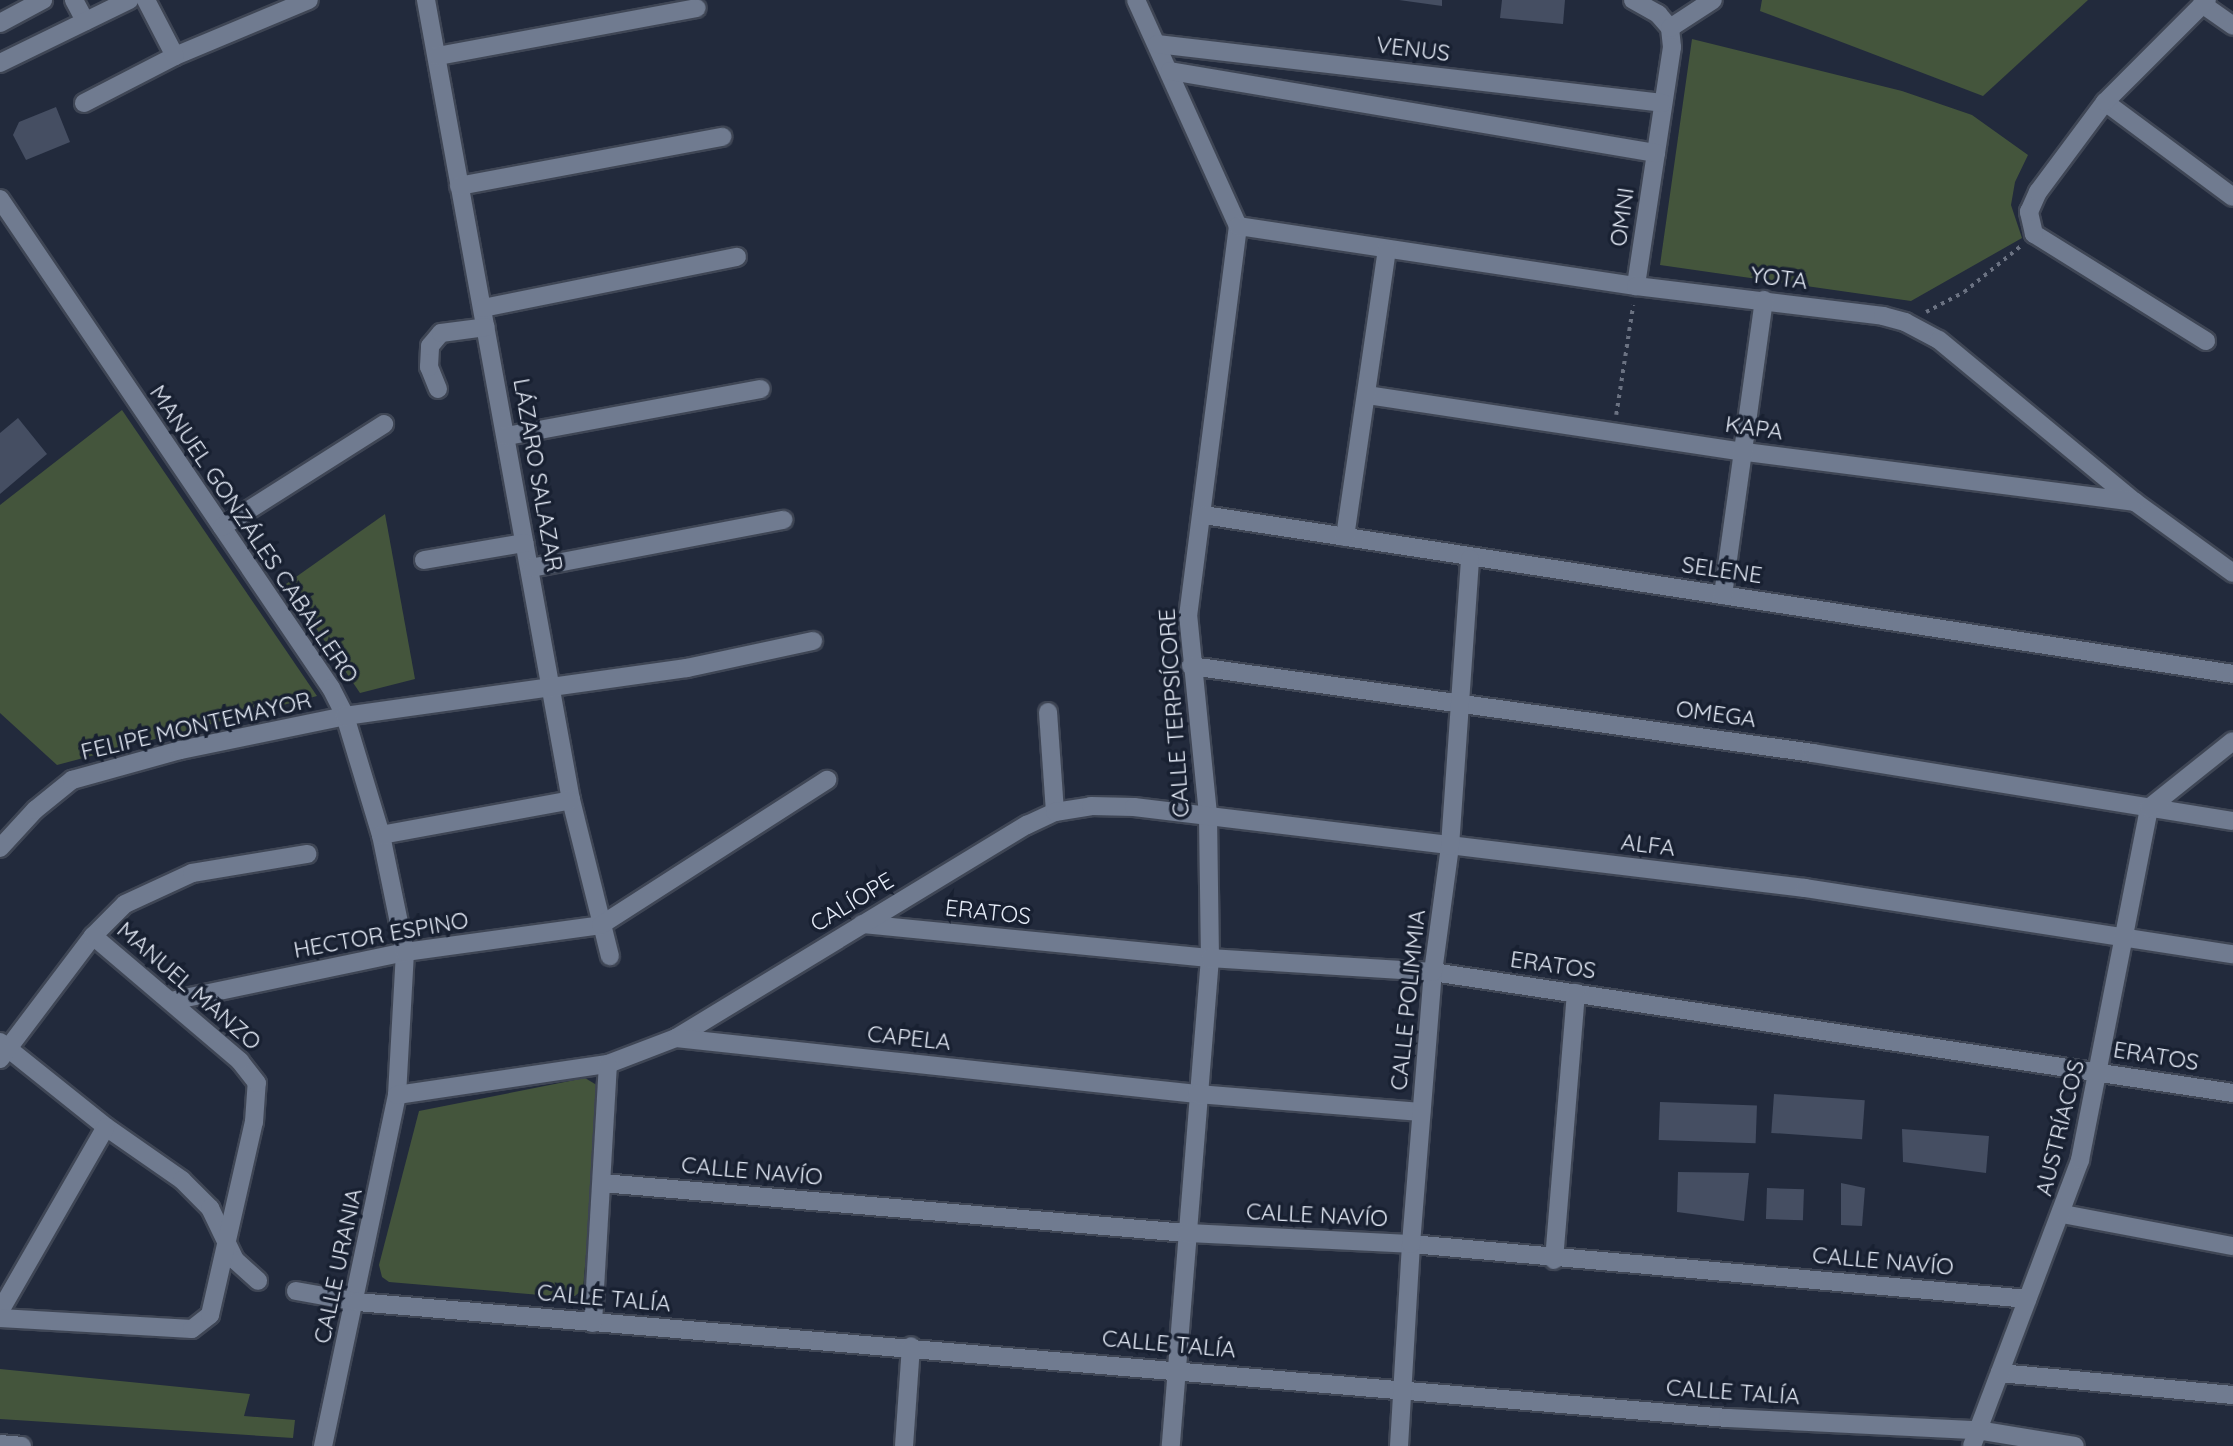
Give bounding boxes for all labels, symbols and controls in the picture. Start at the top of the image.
street label: VENUS [1374,31,1452,67]
street label: OMNI [1604,186,1640,248]
street label: YOTA [1749,261,1809,295]
street label: LÁZARO SALAZAR [507,376,569,574]
street label: MANUEL GONZÁLES CABALLERO [144,380,364,688]
street label: KAPA [1723,410,1785,446]
street label: SELENE [1680,551,1764,589]
street label: CALLE TERPSÍCORE [1153,608,1195,818]
street label: FELIPE MONTEMAYOR [78,686,314,766]
street label: OMEGA [1674,695,1758,733]
street label: ALFA [1619,828,1677,862]
street label: CALÍOPE [805,866,899,938]
street label: ERATOS [944,894,1032,930]
street label: HECTOR ESPINO [291,906,471,964]
street label: CALLE POLIMMIA [1385,908,1431,1092]
street label: MANUEL MANZO [111,916,267,1056]
street label: ERATOS [1508,945,1598,985]
street label: CAPELA [866,1020,952,1056]
street label: ERATOS [2111,1036,2201,1076]
street label: AUSTRÍACOS [2030,1057,2090,1199]
street label: CALLE NAVÍO [680,1151,824,1191]
street label: CALLE URANIA [308,1186,368,1346]
street label: CALLE NAVÍO [1245,1198,1389,1232]
street label: CALLE NAVÍO [1811,1241,1955,1281]
street label: CALLE TALÍA [536,1278,672,1318]
street label: CALLE TALÍA [1101,1324,1237,1364]
street label: CALLE TALÍA [1665,1374,1801,1410]

